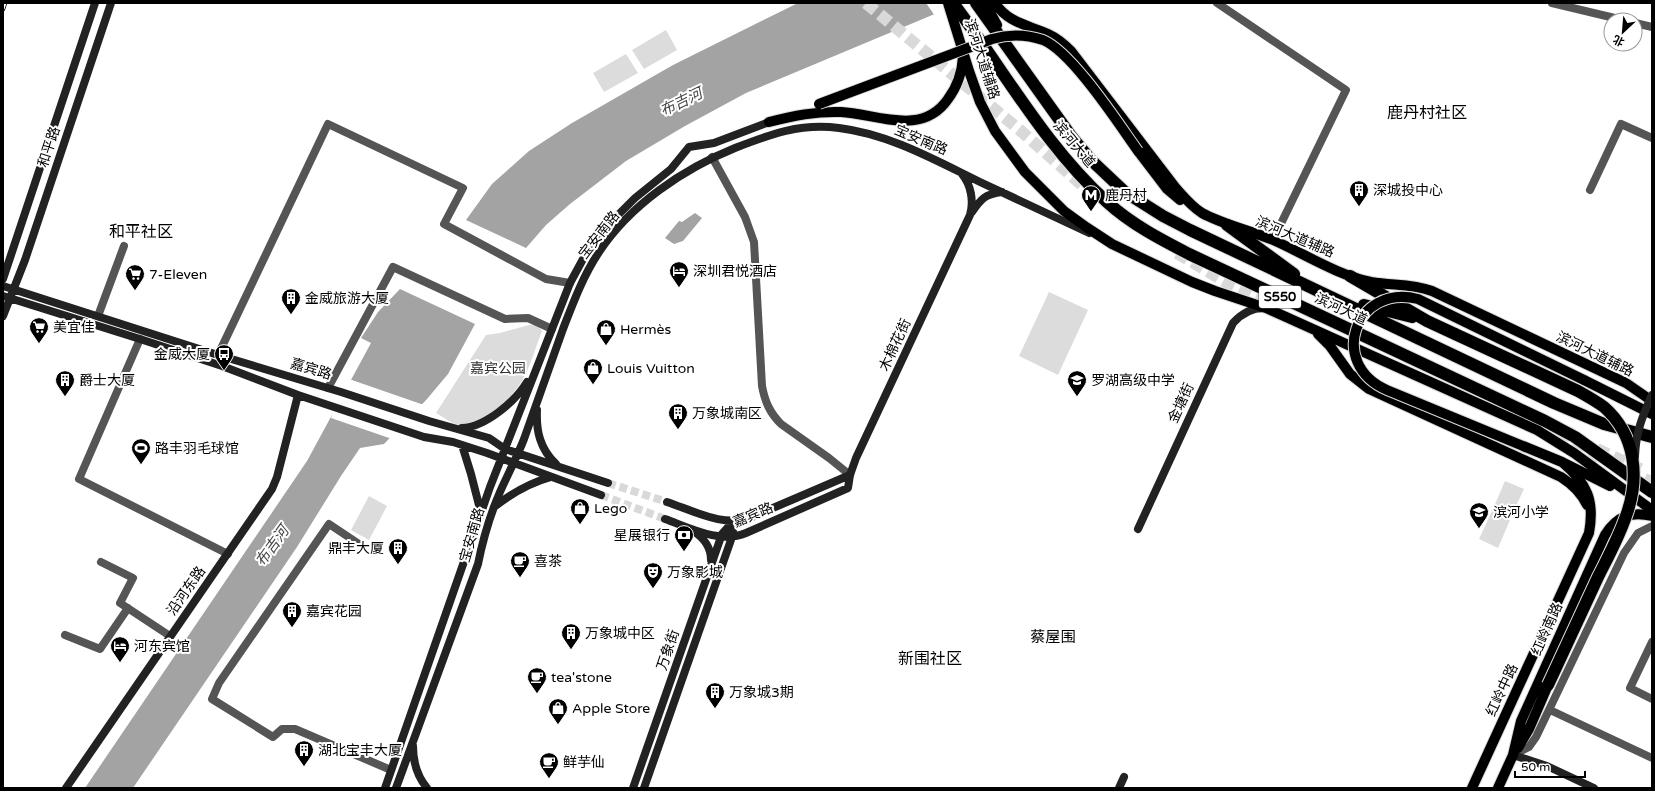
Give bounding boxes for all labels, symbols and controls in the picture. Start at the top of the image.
north arrow [1603,12,1643,52]
street label: 滨河大道辅路 [961,16,1003,102]
text: 北 [1611,32,1627,49]
water label: 布吉河 [657,83,708,120]
district label: 鹿丹村社区 [1387,103,1467,123]
street label: 滨河大道 [1049,117,1099,171]
street label: 宝安南路 [892,121,950,159]
street label: 和平路 [34,124,64,170]
building icon: 深城投中心 [1348,179,1370,207]
place label: 深城投中心 [1373,182,1443,199]
metro station icon: 鹿丹村 [1080,184,1102,212]
place label: 鹿丹村 [1105,187,1147,204]
street label: 宝安南路 [575,208,623,262]
street label: 滨河大道辅路 [1253,213,1337,261]
district label: 和平社区 [109,222,173,242]
hotel icon: 深圳君悦酒店 [668,260,690,288]
supermarket icon: 7-Eleven [124,263,146,291]
place label: 深圳君悦酒店 [693,263,777,280]
place label: 7-Eleven [149,266,207,283]
road number: S550 [1259,286,1301,308]
building icon: 金威旅游大厦 [280,287,302,315]
street label: 滨河大道 [1312,289,1370,329]
place label: 金威旅游大厦 [305,290,389,307]
supermarket icon: 美宜佳 [28,316,50,344]
street label: 木棉花街 [875,316,915,374]
shop icon: Hermès [595,318,617,346]
place label: 美宜佳 [53,319,95,336]
place label: Hermès [620,321,671,338]
street label: 滨河大道辅路 [1554,328,1636,380]
bus stop icon: 金威大厦 [213,343,235,371]
place label: 金威大厦 [154,346,210,363]
street label: 嘉宾路 [288,355,334,383]
shop icon: Louis Vuitton [582,357,604,385]
park label: 嘉宾公园 [470,360,526,377]
place label: Louis Vuitton [607,360,695,377]
building icon: 爵士大厦 [54,369,76,397]
school or university icon: 罗湖高级中学 [1066,369,1088,397]
place label: 爵士大厦 [79,372,135,389]
place label: 罗湖高级中学 [1091,372,1175,389]
street label: 金塘街 [1164,380,1198,426]
building icon: 万象城南区 [667,402,689,430]
place label: 万象城南区 [692,405,762,422]
sports icon: 路丰羽毛球馆 [130,437,152,465]
place label: 路丰羽毛球馆 [155,440,239,457]
shop icon: Lego [569,497,591,525]
street label: 嘉宾路 [730,499,776,531]
place label: Lego [594,500,627,517]
school or university icon: 滨河小学 [1468,501,1490,529]
place label: 滨河小学 [1493,504,1549,521]
street label: 宝安南路 [456,506,488,564]
water label: 布吉河 [251,520,294,569]
bank icon: 星展银行 [673,524,695,552]
place label: 星展银行 [614,527,670,544]
building icon: 鼎丰大厦 [387,537,409,565]
place label: 鼎丰大厦 [328,540,384,557]
cafe icon: 喜茶 [509,550,531,578]
place label: 喜茶 [534,553,562,570]
theatre icon: 万象影城 [642,561,664,589]
street label: 沿河东路 [163,563,209,619]
place label: 万象影城 [667,564,723,581]
building icon: 嘉宾花园 [281,600,303,628]
street label: 红岭南路 [1528,600,1566,658]
place label: 嘉宾花园 [306,603,362,620]
building icon: 万象城中区 [560,622,582,650]
place label: 万象城中区 [585,625,655,642]
street label: 万象街 [653,627,683,673]
district label: 蔡屋围 [1030,628,1076,646]
hotel icon: 河东宾馆 [109,635,131,663]
place label: 河东宾馆 [134,638,190,655]
district label: 新围社区 [898,649,962,669]
street label: 红岭中路 [1482,661,1522,719]
cafe icon: tea'stone [526,666,548,694]
place label: tea'stone [551,669,612,686]
building icon: 万象城3期 [704,681,726,709]
place label: 万象城3期 [729,684,794,701]
shop icon: Apple Store [547,697,569,725]
place label: Apple Store [572,700,650,717]
building icon: 湖北宝丰大厦 [293,739,315,767]
place label: 湖北宝丰大厦 [318,742,402,759]
cafe icon: 鲜芋仙 [538,751,560,779]
scale bar [1515,753,1585,779]
place label: 鲜芋仙 [563,754,605,771]
text: 50 m [1521,760,1550,774]

